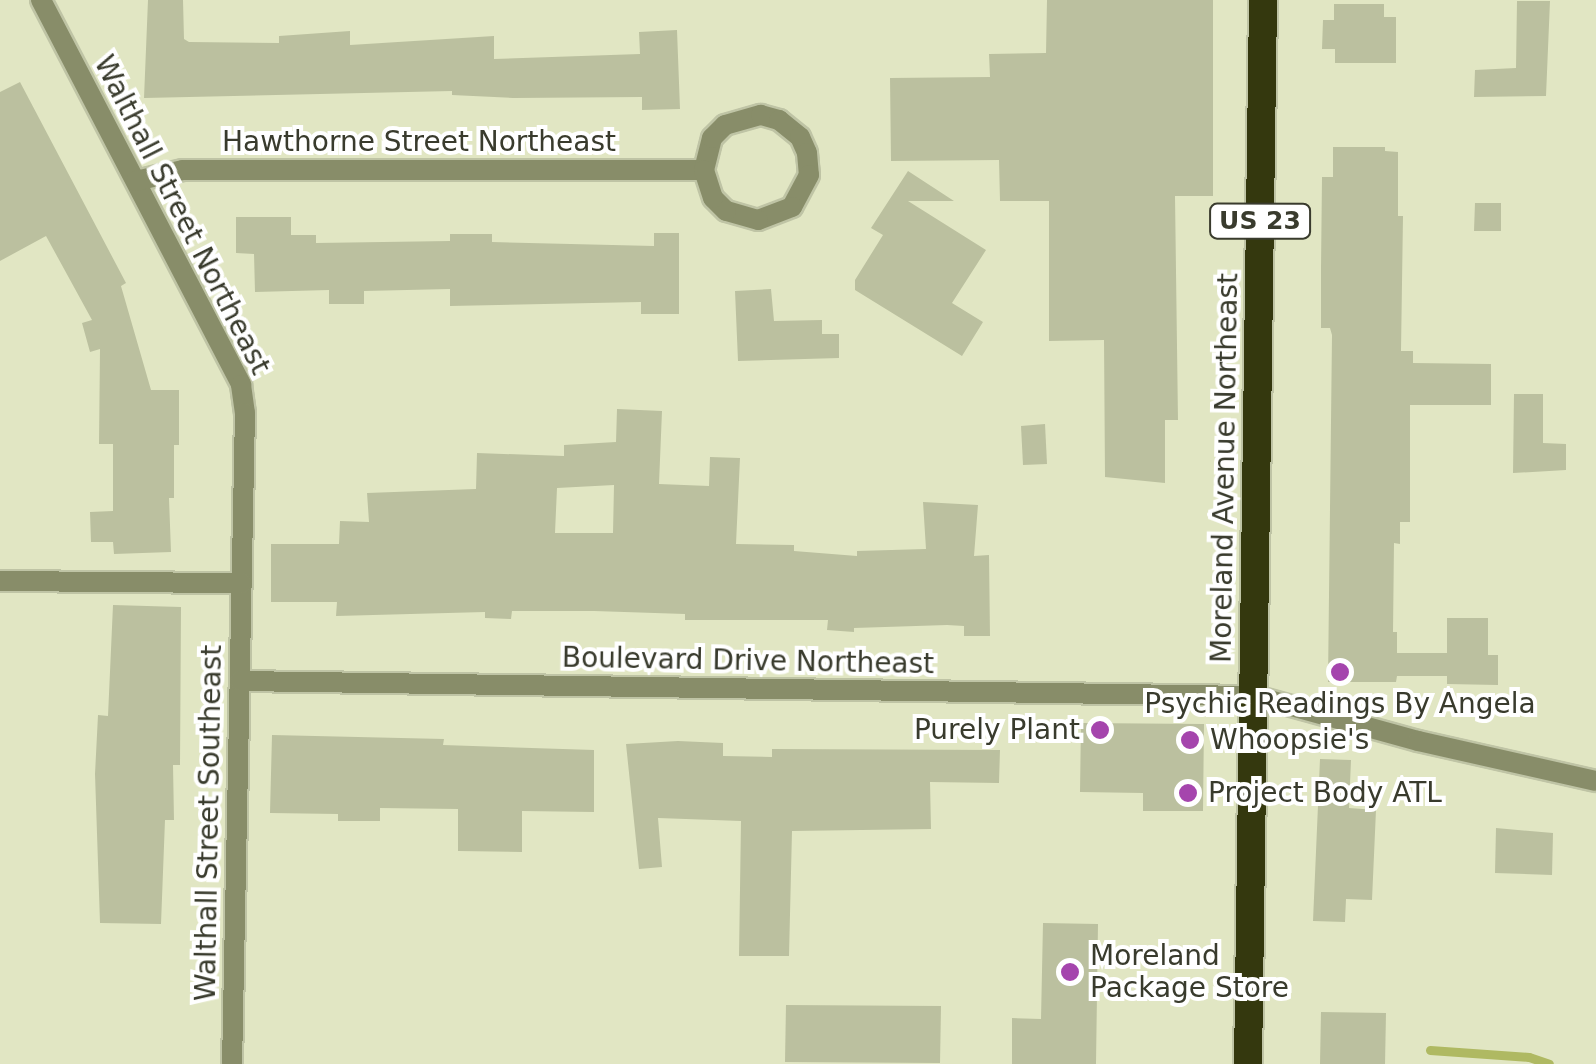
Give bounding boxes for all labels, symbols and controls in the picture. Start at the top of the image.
street label: Walthall Street Northeast [87,50,277,380]
street label: Hawthorne Street Northeast [222,125,616,159]
road number: US 23 [1208,201,1312,241]
street label: Moreland Avenue Northeast [1205,273,1245,663]
street label: Boulevard Drive Northeast [562,641,934,681]
street label: Walthall Street Southeast [189,644,229,1002]
marker: Psychic Readings By Angela [1329,661,1351,683]
place label: Psychic Readings By Angela [1144,687,1536,721]
place label: Purely Plant [914,713,1080,747]
marker: Purely Plant [1089,719,1111,741]
place label: Whoopsie's [1210,723,1369,757]
marker: Whoopsie's [1179,729,1201,751]
place label: Project Body ATL [1208,776,1442,810]
marker: Project Body ATL [1177,782,1199,804]
place label: Moreland Package Store [1090,939,1289,1005]
marker: Moreland Package Store [1059,961,1081,983]

